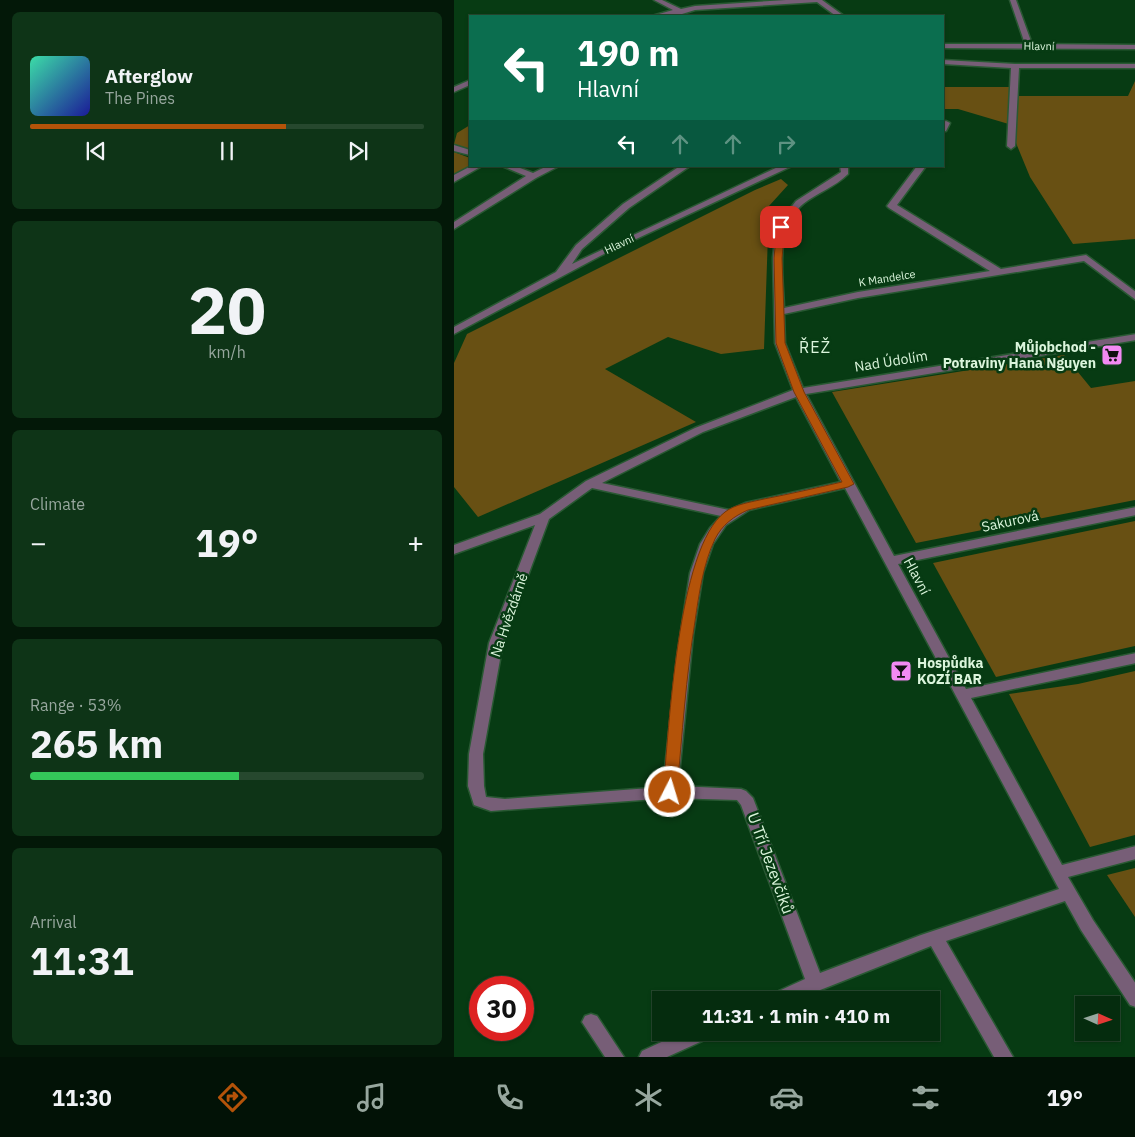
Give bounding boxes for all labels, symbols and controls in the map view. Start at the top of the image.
text: 190 m [577,30,680,76]
icon: left [494,35,559,100]
street label: Hlavní [1023,39,1055,53]
text: Afterglow [105,64,193,88]
text: Hlavní [577,74,639,103]
text: The Pines [105,88,175,108]
icon: left [613,130,641,158]
icon: ahead [666,130,694,158]
icon: ahead [719,130,747,158]
icon: right [772,130,800,158]
icon: previous [82,137,110,165]
icon: pause [213,137,241,165]
icon: next [344,137,372,165]
pin [760,206,802,248]
icon: arrive [767,213,795,241]
street label: Hlavní [602,231,636,257]
text: 20 [188,267,266,352]
street label: K Mandelce [857,267,917,289]
district label: ŘEŽ [799,337,831,357]
place label: Můjobchod - Potraviny Hana Nguyen [943,338,1096,372]
text: km/h [208,342,246,362]
supermarket icon: Můjobchod - Potraviny Hana Nguyen [1100,343,1124,367]
street label: Nad Údolím [853,345,929,376]
text: Climate [30,494,85,514]
street label: Sakurová [980,506,1041,536]
text: 19° [195,518,259,567]
text: − [30,524,47,561]
text: + [407,524,424,561]
street label: Hlavní [900,554,934,598]
street label: Na Hvězdárně [486,570,532,659]
place label: Hospůdka KOZÍ BAR [917,654,984,688]
bar icon: Hospůdka KOZÍ BAR [889,659,913,683]
text: Range · 53% [30,695,122,715]
text: 265 km [30,719,163,768]
position arrow [643,765,695,817]
street label: U Tří Jezevčíků [743,809,799,917]
text: Arrival [30,912,77,932]
text: 11:31 [30,936,134,985]
speed limit sign: 30 [469,976,534,1041]
north arrow [1075,996,1120,1041]
map controls [1075,996,1120,1041]
text: 11:31 · 1 min · 410 m [702,1004,890,1028]
icon: directions [215,1080,250,1115]
icon: music [354,1080,389,1115]
icon: phone [492,1080,527,1115]
icon: climate [631,1080,666,1115]
icon: car [769,1080,804,1115]
icon: filters [908,1080,943,1115]
text: 11:30 [52,1083,112,1112]
text: 19° [1046,1083,1083,1112]

